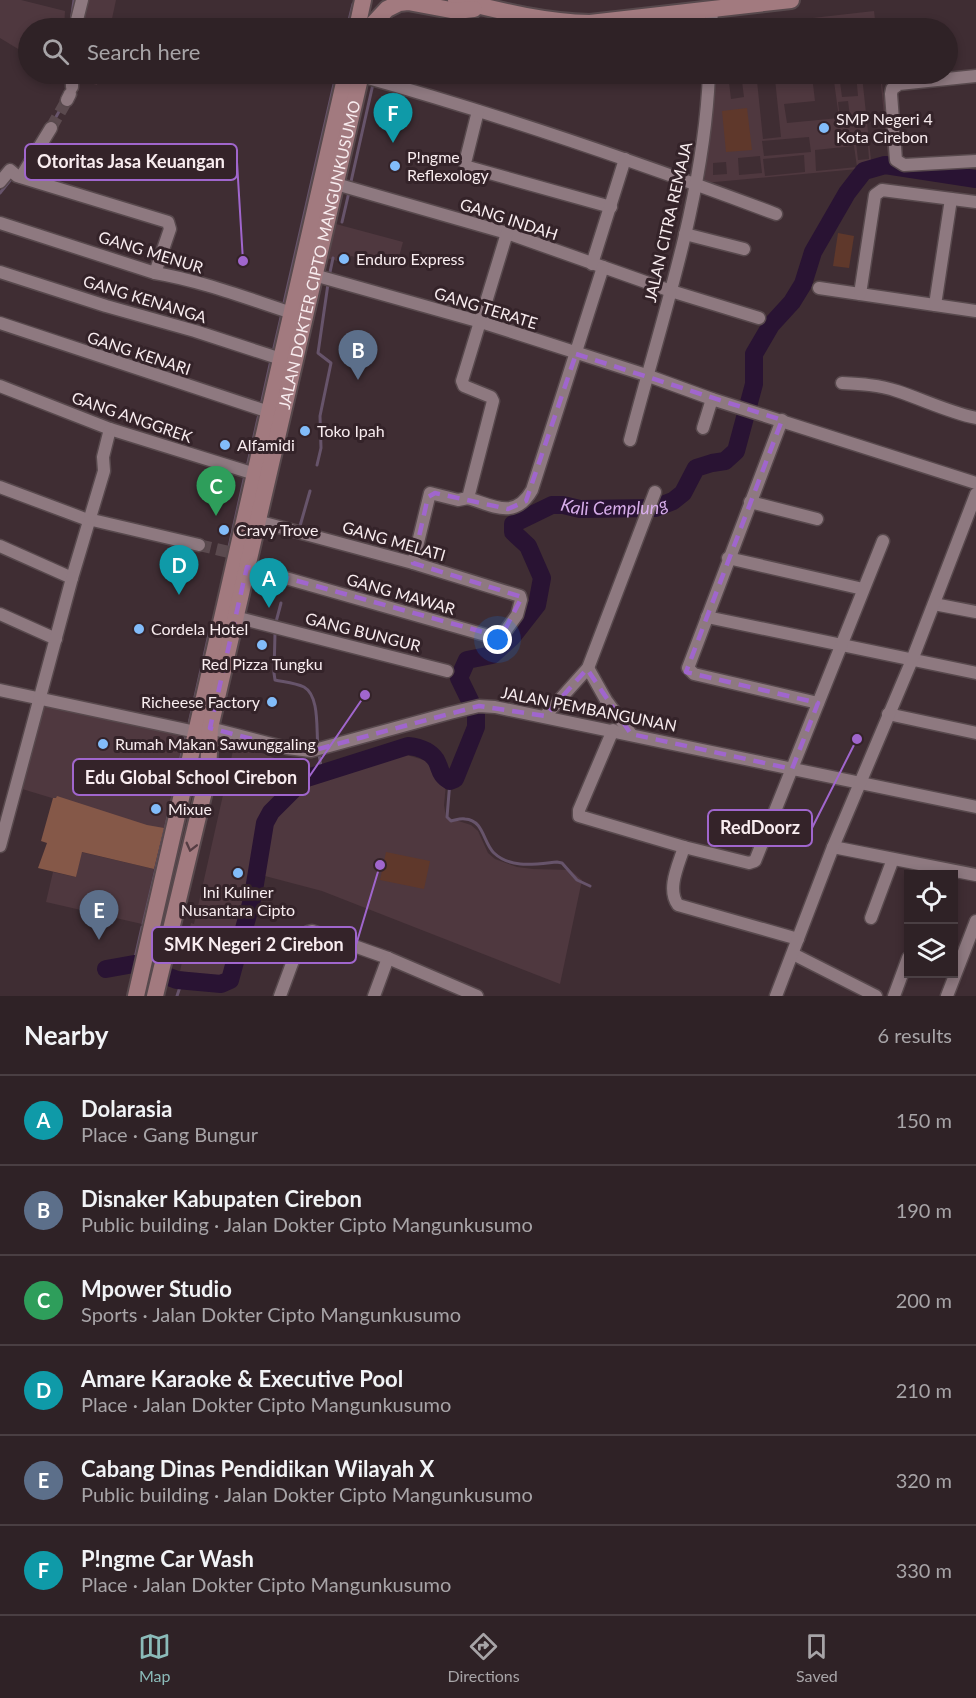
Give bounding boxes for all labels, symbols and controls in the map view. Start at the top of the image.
search box [18,18,958,84]
icon: search [39,35,72,68]
text: Search here [87,38,200,65]
pin: F [374,94,412,143]
street label: JALAN DOKTER CIPTO MANGUNKUSUMO [274,98,364,411]
place label: SMP Negeri 4 Kota Cirebon [836,109,933,146]
marker: SMP Negeri 4 Kota Cirebon [817,121,831,135]
street label: JALAN CITRA REMAJA [640,140,695,304]
callout: Otoritas Jasa Keuangan [25,144,237,180]
place label: P!ngme Reflexology [407,147,489,184]
text: Otoritas Jasa Keuangan [37,150,225,172]
marker: P!ngme Reflexology [388,159,402,173]
street label: GANG INDAH [458,194,561,243]
street label: GANG MENUR [96,227,206,276]
place label: Enduro Express [356,249,465,268]
marker: Enduro Express [337,252,351,266]
street label: GANG KENANGA [81,271,209,326]
street label: GANG TERATE [432,283,540,332]
street label: GANG KENARI [85,327,193,378]
pin: B [338,330,378,380]
street label: GANG ANGGREK [69,387,195,446]
place label: Toko Ipah [317,421,385,440]
marker: Toko Ipah [298,424,312,438]
place label: Alfamidi [237,435,295,454]
marker: Alfamidi [218,438,232,452]
pin: C [196,466,236,516]
water label: Kali Cemplung [559,492,671,519]
street label: GANG MELATI [340,517,448,564]
place label: Cravy Trove [236,520,318,539]
marker: Cravy Trove [217,523,231,537]
pin: D [160,546,198,595]
pin: A [250,558,288,608]
street label: GANG MAWAR [345,569,458,618]
street label: GANG BUNGUR [303,608,423,655]
place label: Cordela Hotel [151,619,248,638]
marker: Cordela Hotel [132,622,146,636]
your location [483,625,512,654]
marker: Red Pizza Tungku [255,638,269,652]
place label: Red Pizza Tungku [201,654,323,673]
street label: JALAN PEMBANGUNAN [500,682,679,735]
place label: Richeese Factory [141,692,261,711]
marker: Richeese Factory [265,695,279,709]
place label: Rumah Makan Sawunggaling [115,734,316,753]
marker: Rumah Makan Sawunggaling [96,737,110,751]
callout: Edu Global School Cirebon [73,759,309,795]
text: Edu Global School Cirebon [85,766,297,788]
place label: Mixue [168,799,212,818]
marker: Mixue [149,802,163,816]
callout: RedDoorz [708,810,812,846]
text: RedDoorz [720,816,800,838]
one-way arrow [185,842,198,852]
marker: Ini Kuliner Nusantara Cipto [231,866,245,880]
map controls [904,870,958,978]
button: locate [904,870,958,924]
place label: Ini Kuliner Nusantara Cipto [181,882,295,919]
pin: E [80,890,118,940]
button: layers [904,924,958,978]
callout: SMK Negeri 2 Cirebon [152,927,356,963]
text: SMK Negeri 2 Cirebon [164,933,344,955]
text: Nearby [24,1019,109,1051]
text: 6 results [877,1023,952,1047]
text: Dolarasia [81,1095,173,1122]
text: A [37,1108,50,1132]
text: 150 m [896,1108,952,1132]
text: Place · Gang Bungur [81,1122,258,1146]
text: Disnaker Kabupaten Cirebon [81,1185,362,1212]
text: B [37,1198,50,1222]
text: 190 m [896,1198,952,1222]
text: Public building · Jalan Dokter Cipto Mangunkusumo [81,1212,533,1236]
text: Mpower Studio [81,1275,232,1302]
text: C [37,1288,50,1312]
text: 200 m [896,1288,952,1312]
text: Sports · Jalan Dokter Cipto Mangunkusumo [81,1302,461,1326]
text: Amare Karaoke & Executive Pool [81,1365,403,1392]
text: D [36,1378,51,1402]
text: 210 m [896,1378,952,1402]
text: Place · Jalan Dokter Cipto Mangunkusumo [81,1392,451,1416]
text: Cabang Dinas Pendidikan Wilayah X [81,1455,434,1482]
text: E [38,1468,49,1492]
text: 320 m [896,1468,952,1492]
text: Public building · Jalan Dokter Cipto Mangunkusumo [81,1482,533,1506]
text: P!ngme Car Wash [81,1545,254,1572]
text: F [38,1558,49,1582]
text: 330 m [896,1558,952,1582]
text: Place · Jalan Dokter Cipto Mangunkusumo [81,1572,451,1596]
tab: Map [138,1630,171,1685]
tab: Directions [447,1630,520,1685]
tab: Saved [796,1630,838,1685]

